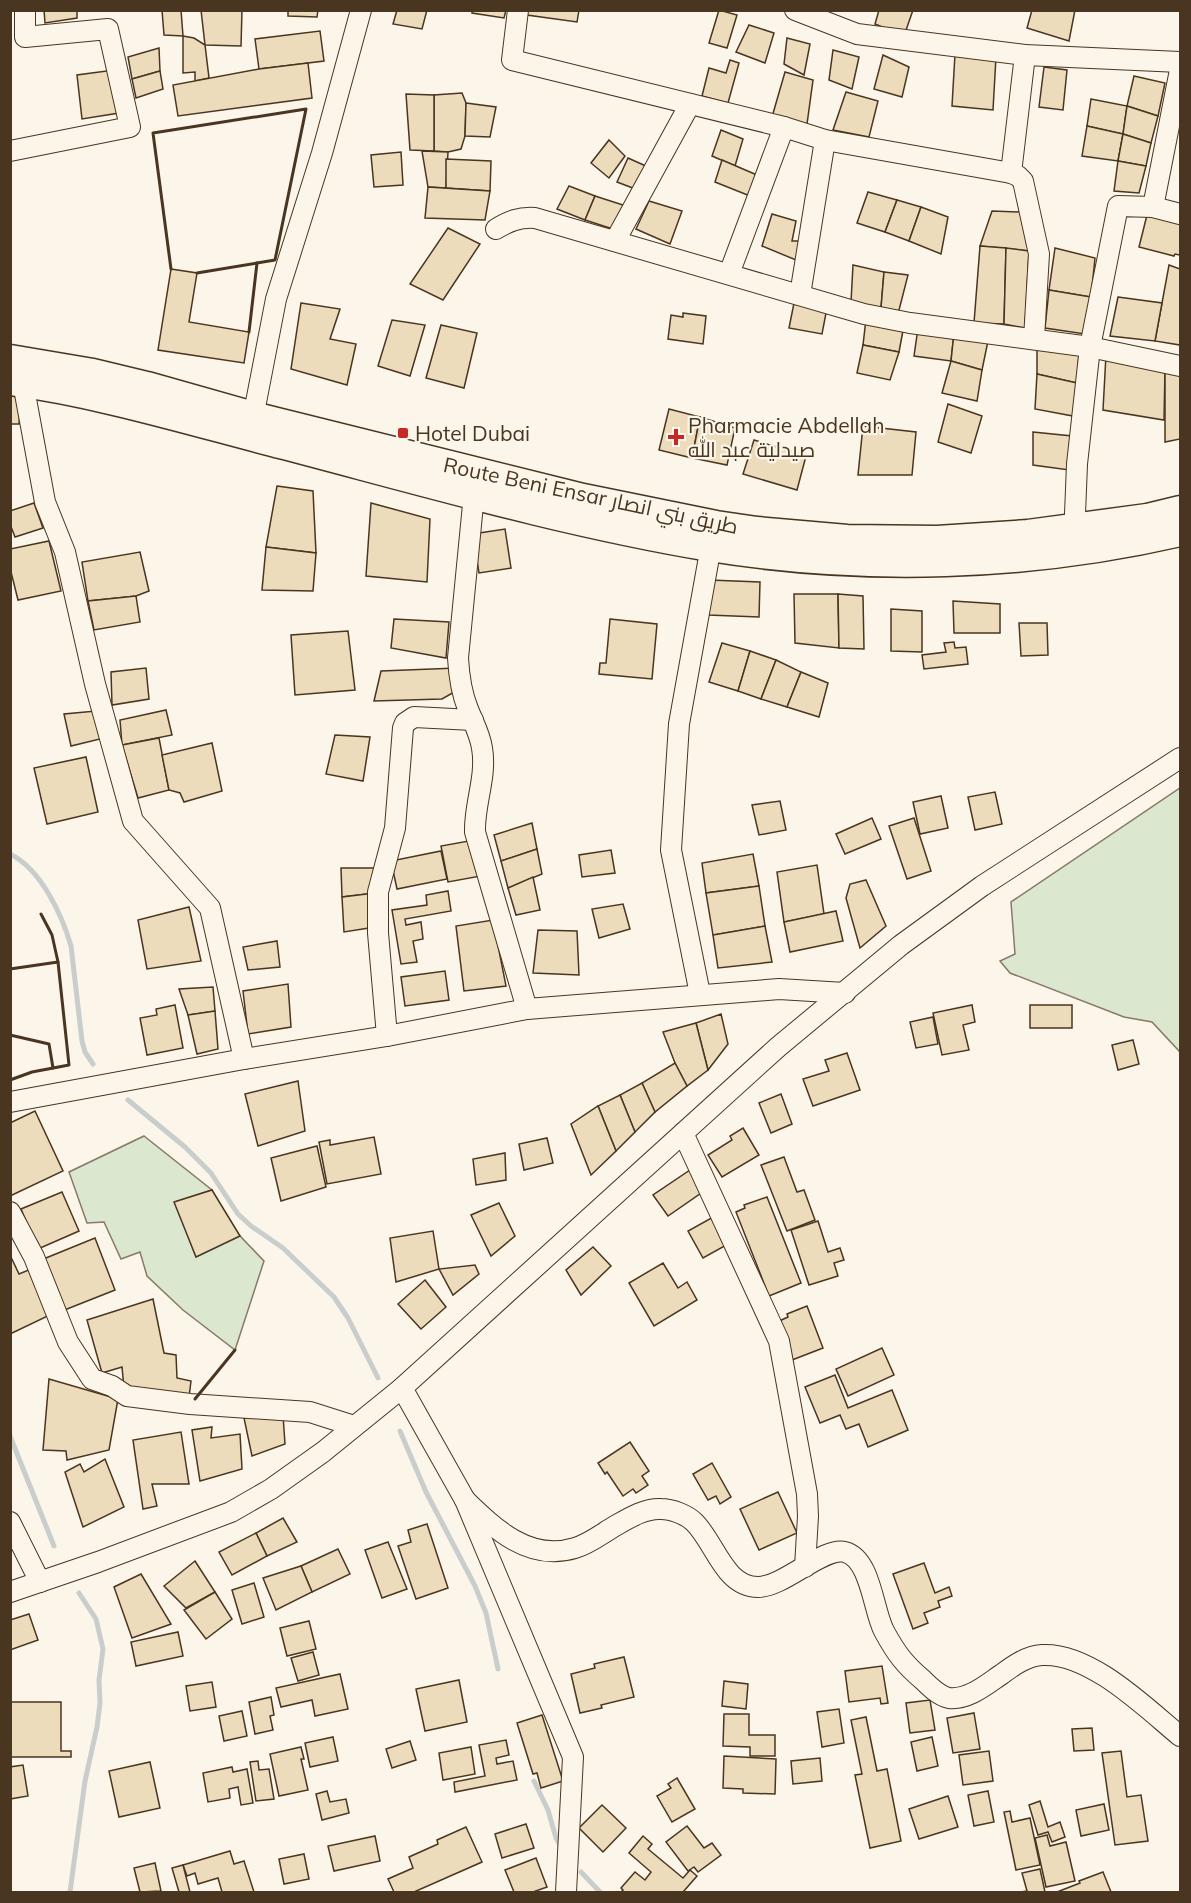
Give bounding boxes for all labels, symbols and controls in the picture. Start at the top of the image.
place label: Pharmacie Abdellah صيدلية عبد الله [688,412,885,462]
place label: Hotel Dubai [415,420,530,446]
marker: Hotel Dubai [396,426,410,440]
marker: Pharmacie Abdellah صيدلية عبد الله [669,430,683,444]
street label: Route Beni Ensar طريق بني انصار [440,451,741,543]

